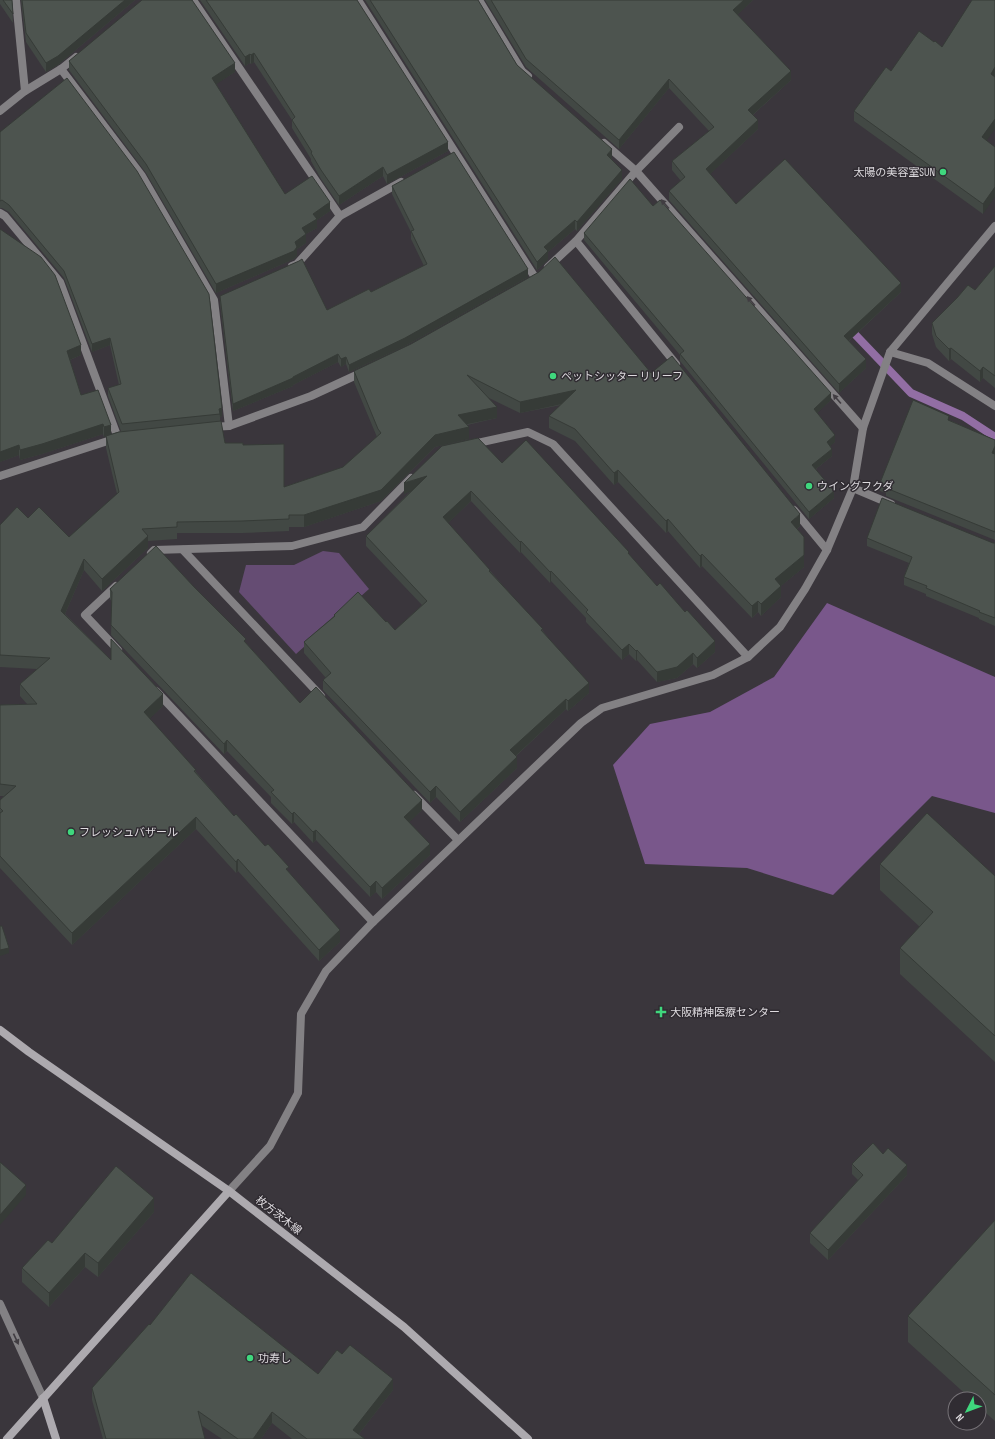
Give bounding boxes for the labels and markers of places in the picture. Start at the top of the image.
place label: 太陽の美容室SUN [853,166,935,179]
marker: 太陽の美容室SUN [938,167,948,177]
place label: ペットシッター リリーフ [561,370,683,383]
marker: ペットシッター リリーフ [548,371,558,381]
place label: ウイングフクダ [817,480,894,493]
marker: ウイングフクダ [804,481,814,491]
place label: フレッシュバザール [79,826,178,839]
marker: フレッシュバザール [66,827,76,837]
marker: 大阪精神医療センター [655,1006,667,1018]
place label: 大阪精神医療センター [670,1006,780,1019]
place label: 功寿し [258,1352,291,1365]
marker: 功寿し [245,1353,255,1363]

